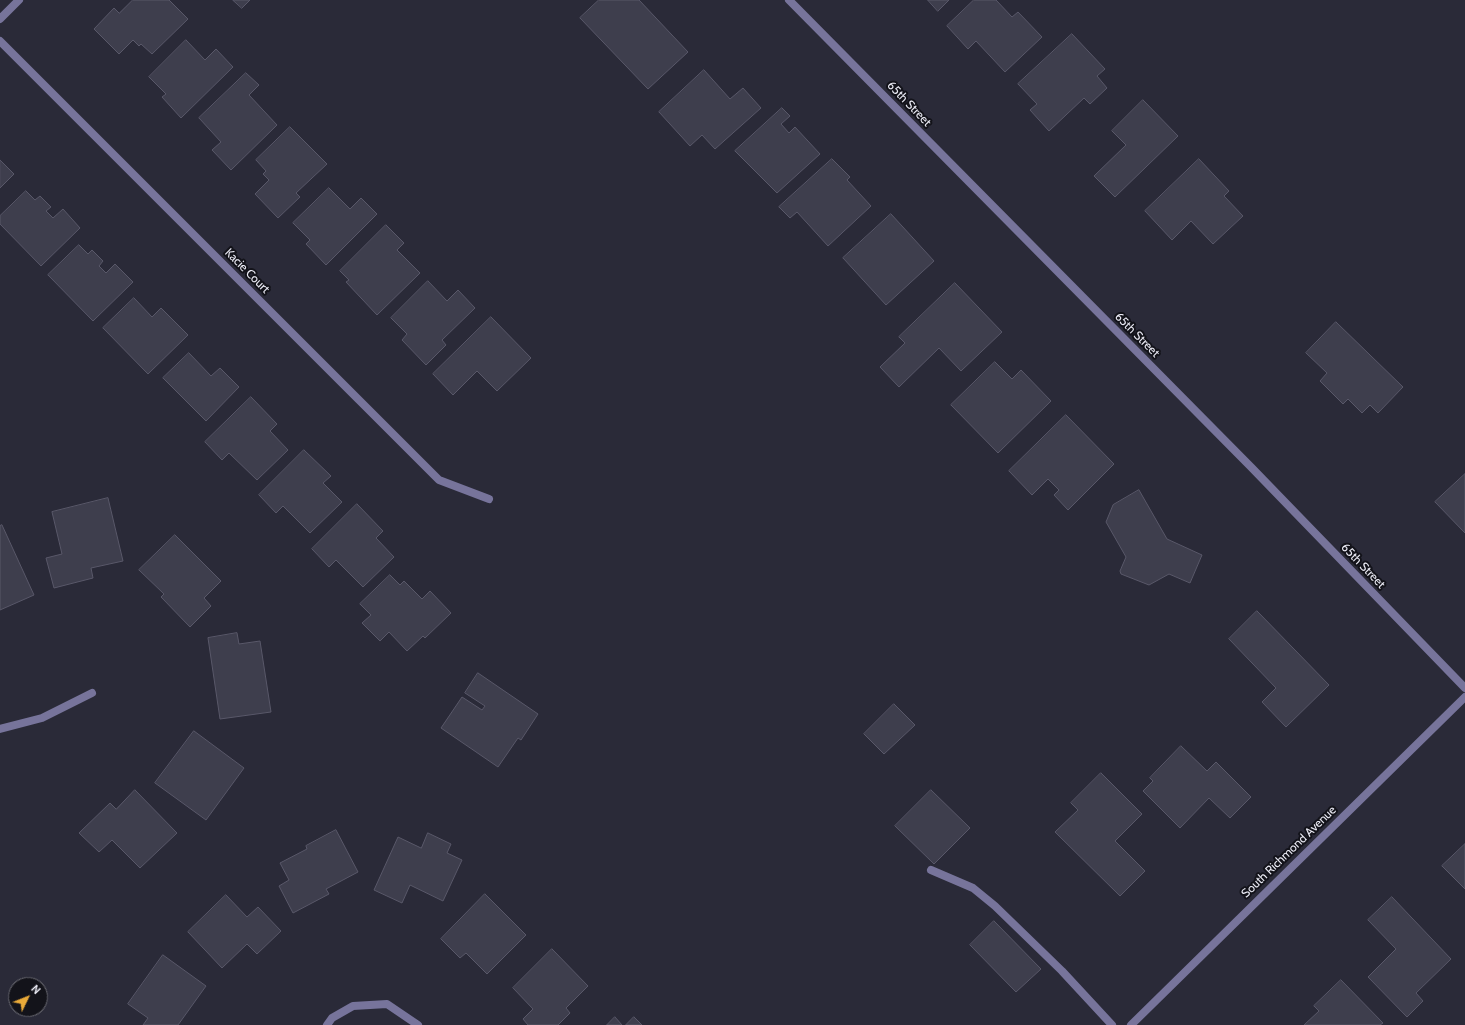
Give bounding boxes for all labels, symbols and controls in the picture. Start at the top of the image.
street label: 65th Street [884,78,934,130]
street label: Kacie Court [222,246,272,296]
street label: 65th Street [1112,310,1162,360]
street label: 65th Street [1338,540,1388,592]
street label: South Richmond Avenue [1239,803,1339,901]
north arrow [8,977,48,1017]
text: N [28,982,44,997]

